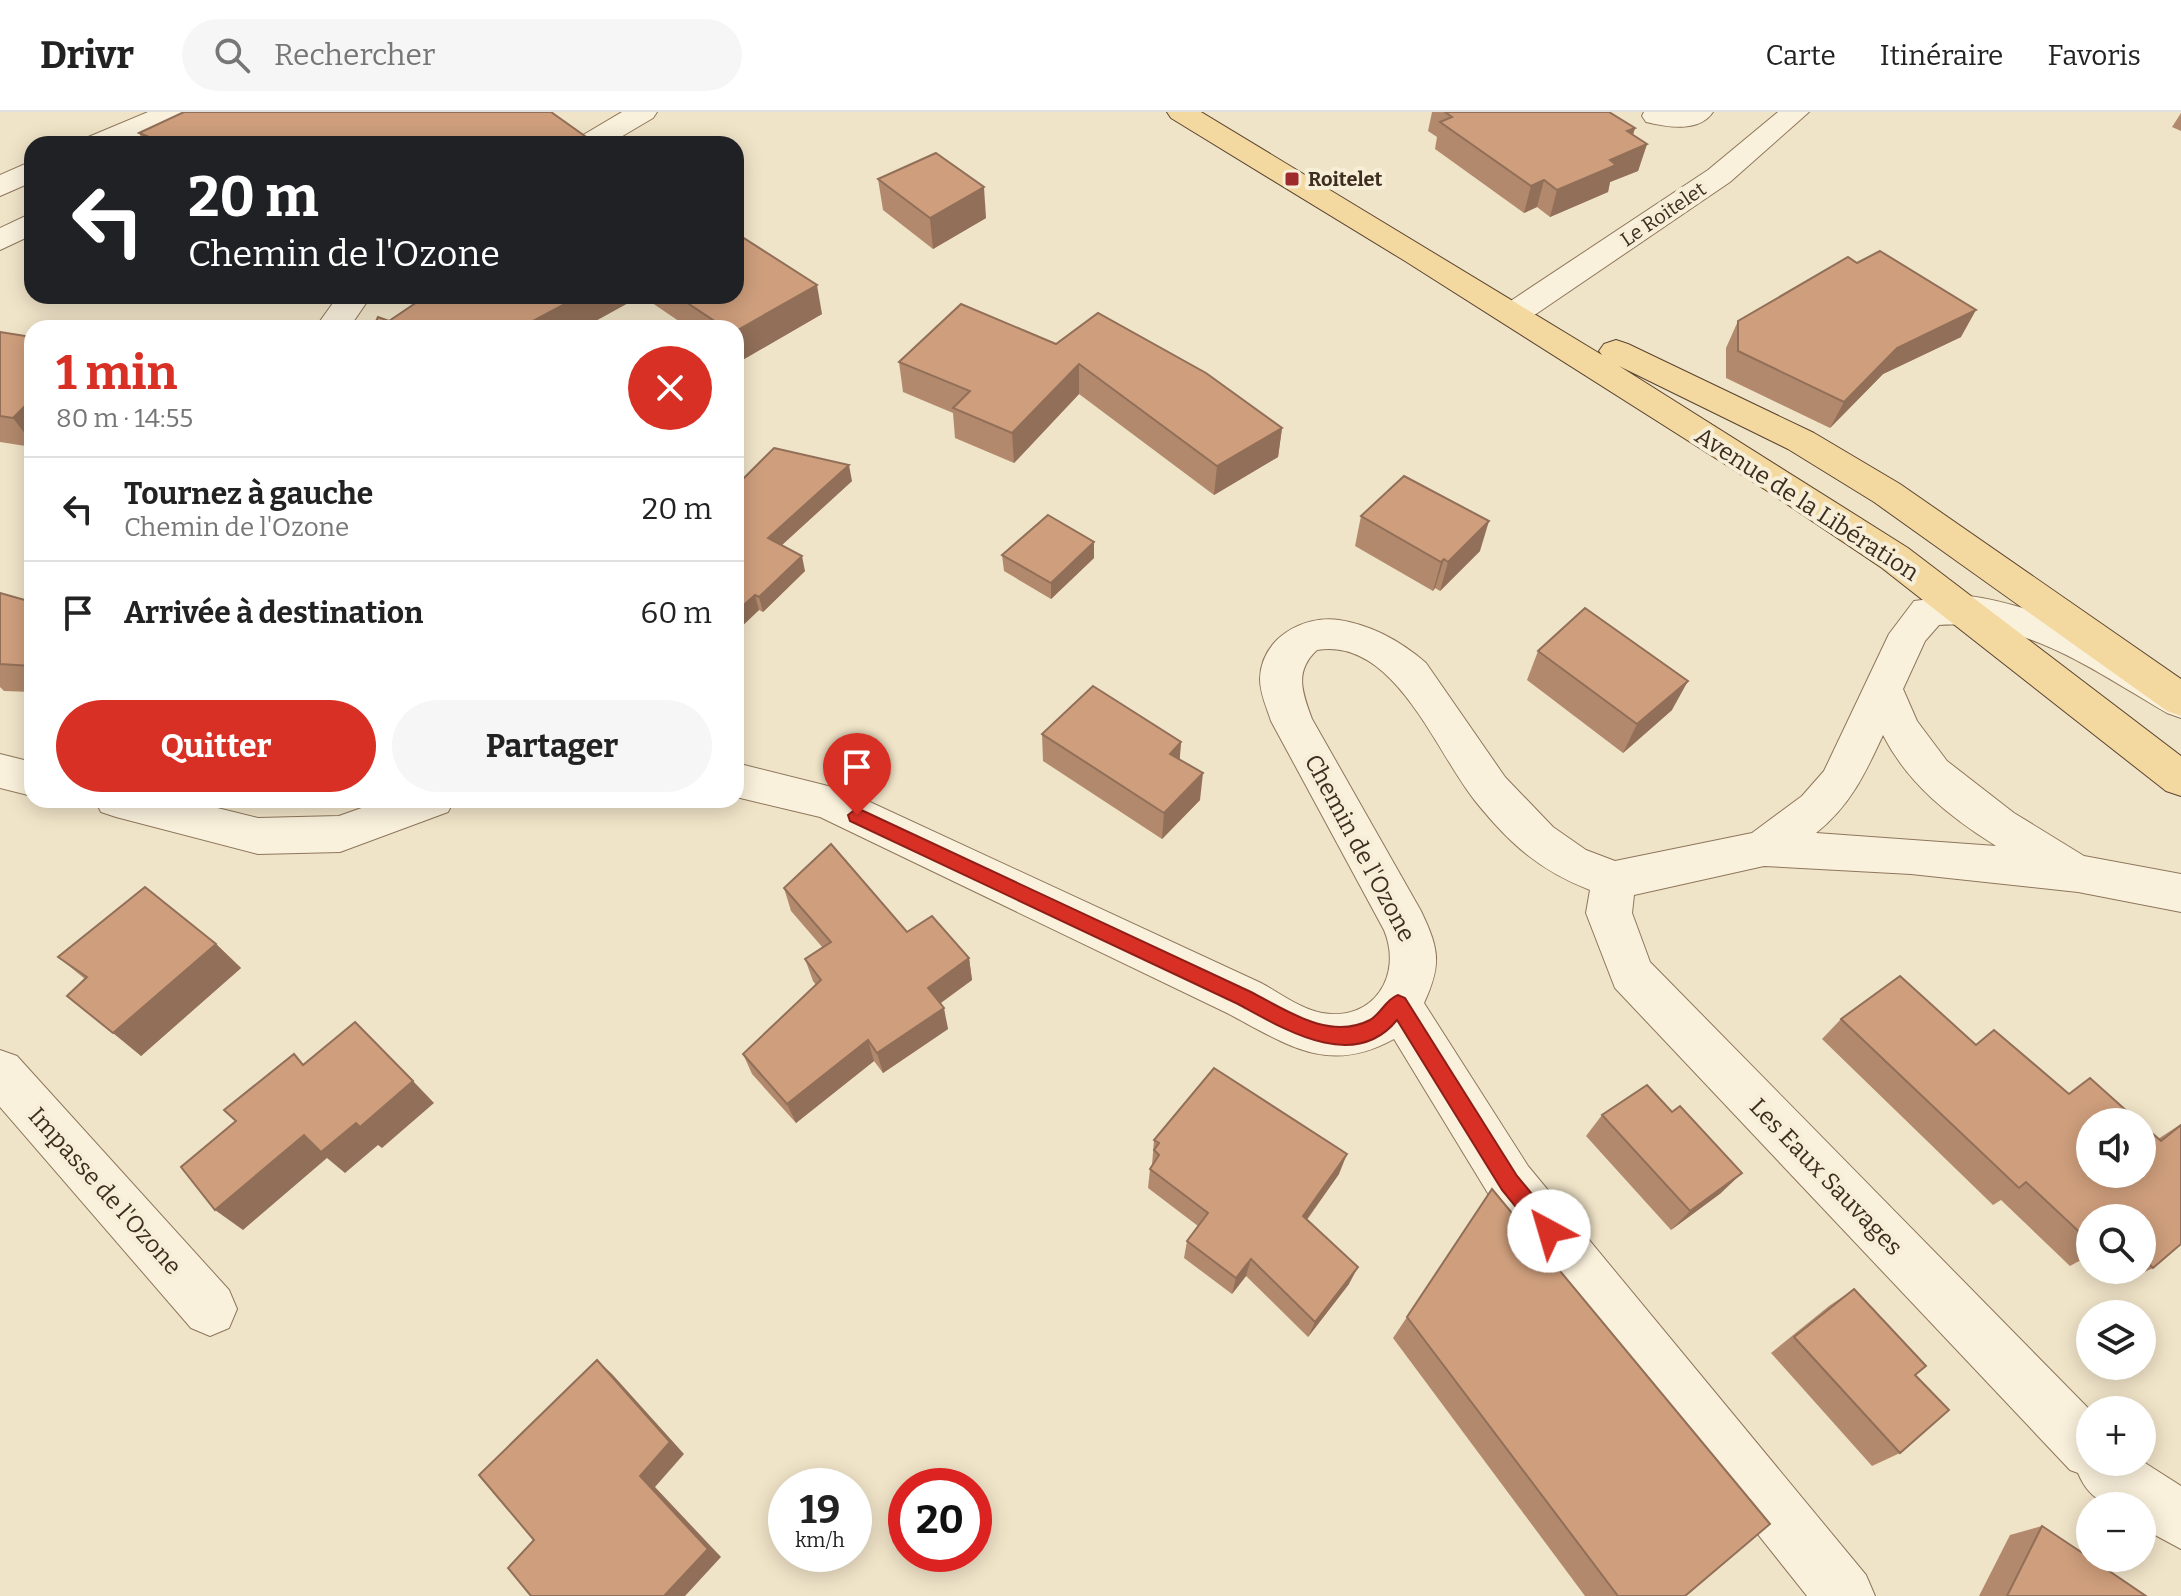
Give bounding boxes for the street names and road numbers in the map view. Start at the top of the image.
street label: Le Roitelet [1616,177,1710,251]
street label: Avenue de la Libération [1690,421,1924,587]
street label: Chemin de l'Ozone [1299,750,1421,946]
street label: Les Eaux Sauvages [1744,1093,1908,1261]
street label: Impasse de l'Ozone [23,1102,187,1280]

